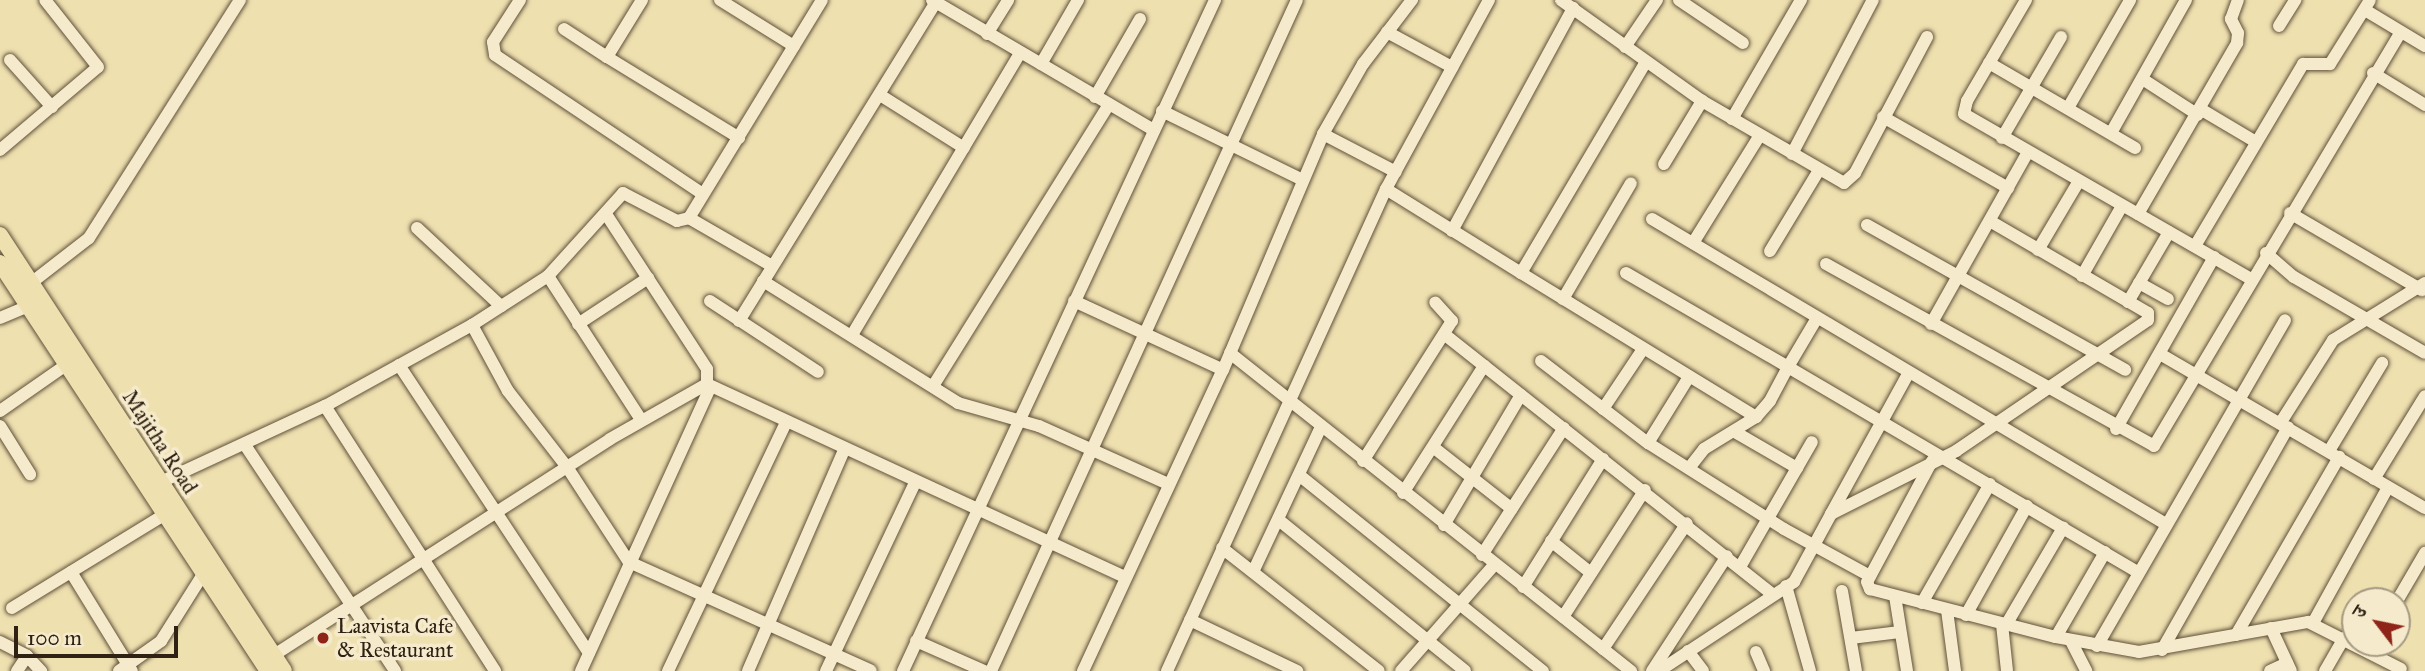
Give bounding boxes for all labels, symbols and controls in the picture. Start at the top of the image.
street label: Majitha Road [117,385,203,499]
north arrow [2341,587,2411,657]
text: उ [2347,601,2372,622]
scale bar [18,612,182,656]
place label: Laavista Cafe & Restaurant [337,613,453,663]
text: 100 m [27,625,82,651]
marker: Laavista Cafe & Restaurant [315,630,331,646]

